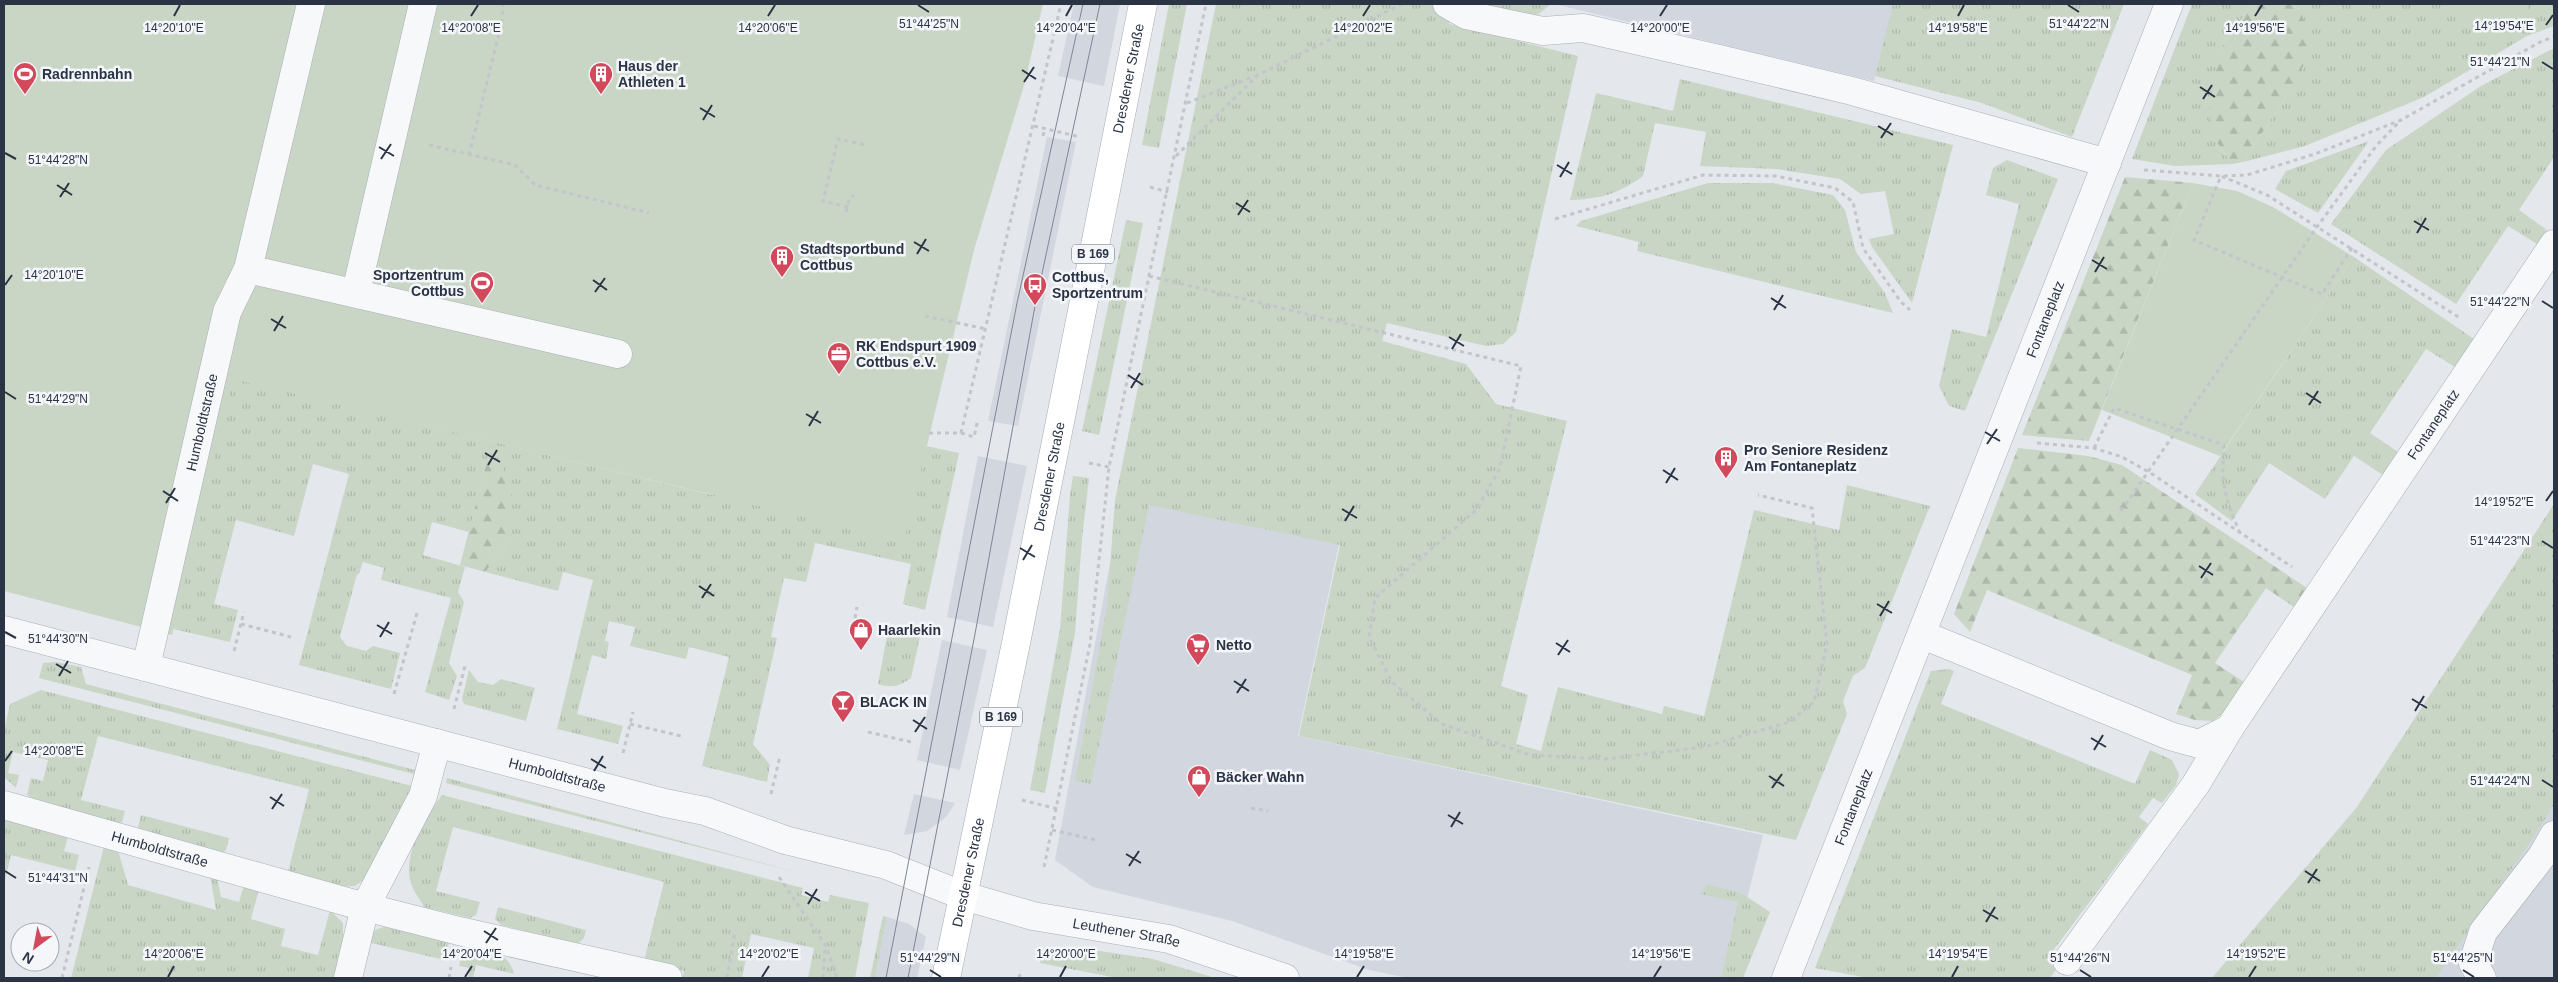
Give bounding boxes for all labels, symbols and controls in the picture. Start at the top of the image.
text: 51°44'25"N [899,17,959,31]
text: 51°44'22"N [2049,17,2109,31]
text: 14°19'54"E [2474,19,2534,33]
text: 14°20'10"E [144,21,204,35]
text: 14°20'08"E [441,21,501,35]
text: 14°20'06"E [738,21,798,35]
text: 14°20'04"E [1036,21,1096,35]
text: 14°20'02"E [1333,21,1393,35]
text: 14°20'00"E [1630,21,1690,35]
text: 14°19'58"E [1928,21,1988,35]
text: 14°19'56"E [2225,21,2285,35]
street label: Dresdener Straße [1110,22,1147,134]
text: 51°44'21"N [2470,55,2530,69]
place label: Haus der Athleten 1 [618,58,686,90]
sports icon: Radrennbahn [12,61,38,95]
building icon: Haus der Athleten 1 [588,61,614,95]
place label: Radrennbahn [42,66,132,82]
text: 51°44'28"N [28,153,88,167]
place label: Stadtsportbund Cottbus [800,241,904,273]
building icon: Stadtsportbund Cottbus [769,244,795,278]
road number: B 169 [1072,244,1114,264]
place label: Sportzentrum Cottbus [373,267,464,299]
text: 14°20'10"E [24,268,84,282]
place label: Cottbus, Sportzentrum [1052,269,1143,301]
sports icon: Sportzentrum Cottbus [469,270,495,304]
bus stop icon: Cottbus, Sportzentrum [1022,272,1048,306]
street label: Fontaneplatz [2023,278,2067,360]
text: 51°44'22"N [2470,295,2530,309]
place label: RK Endspurt 1909 Cottbus e.V. [856,338,977,370]
office icon: RK Endspurt 1909 Cottbus e.V. [826,341,852,375]
street label: Humboldtstraße [183,372,221,473]
street label: Fontaneplatz [2404,386,2462,462]
text: 51°44'29"N [28,392,88,406]
street label: Dresdener Straße [1030,420,1068,533]
place label: Pro Seniore Residenz Am Fontaneplatz [1744,442,1888,474]
building icon: Pro Seniore Residenz Am Fontaneplatz [1713,445,1739,479]
text: 14°19'52"E [2474,495,2534,509]
text: 51°44'23"N [2470,534,2530,548]
shop icon: Haarlekin [848,617,874,651]
place label: Haarlekin [878,622,941,638]
text: 51°44'30"N [28,632,88,646]
supermarket icon: Netto [1185,632,1211,666]
place label: Netto [1216,637,1252,653]
bar icon: BLACK IN [830,689,856,723]
place label: BLACK IN [860,694,927,710]
road number: B 169 [980,708,1022,726]
text: 14°20'08"E [24,744,84,758]
street label: Humboldtstraße [507,754,608,795]
shop icon: Bäcker Wahn [1186,764,1212,798]
street label: Fontaneplatz [1831,766,1876,847]
place label: Bäcker Wahn [1216,769,1304,785]
text: 51°44'24"N [2470,774,2530,788]
street label: Dresdener Straße [949,816,987,928]
street label: Humboldtstraße [110,828,210,870]
text: 51°44'31"N [28,871,88,885]
street label: Leuthener Straße [1072,915,1183,950]
north arrow [10,922,60,972]
text: 14°20'06"E [144,947,204,961]
text: 14°20'04"E [442,947,502,961]
text: 14°20'02"E [739,947,799,961]
text: 14°20'00"E [1036,947,1096,961]
text: 14°19'58"E [1334,947,1394,961]
text: 14°19'56"E [1631,947,1691,961]
text: 14°19'54"E [1928,947,1988,961]
text: 14°19'52"E [2226,947,2286,961]
text: N [20,949,37,967]
text: 51°44'29"N [900,951,960,965]
text: 51°44'26"N [2050,951,2110,965]
text: 51°44'25"N [2433,951,2493,965]

